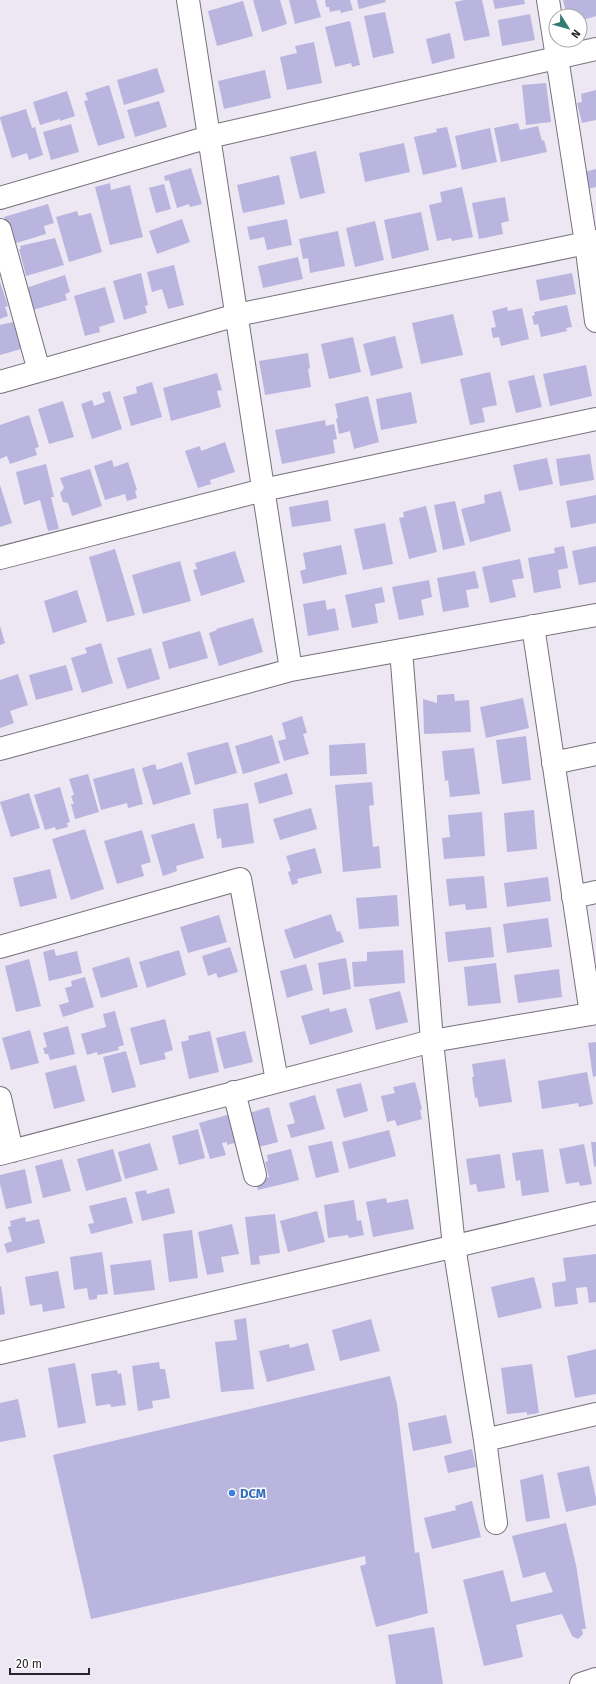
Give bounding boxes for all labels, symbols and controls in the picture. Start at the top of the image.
north arrow [548,8,588,48]
text: N [568,27,583,41]
place label: DCM [240,1486,266,1501]
marker: DCM [227,1488,237,1498]
scale bar [10,1650,89,1676]
text: 20 m [16,1657,42,1671]

